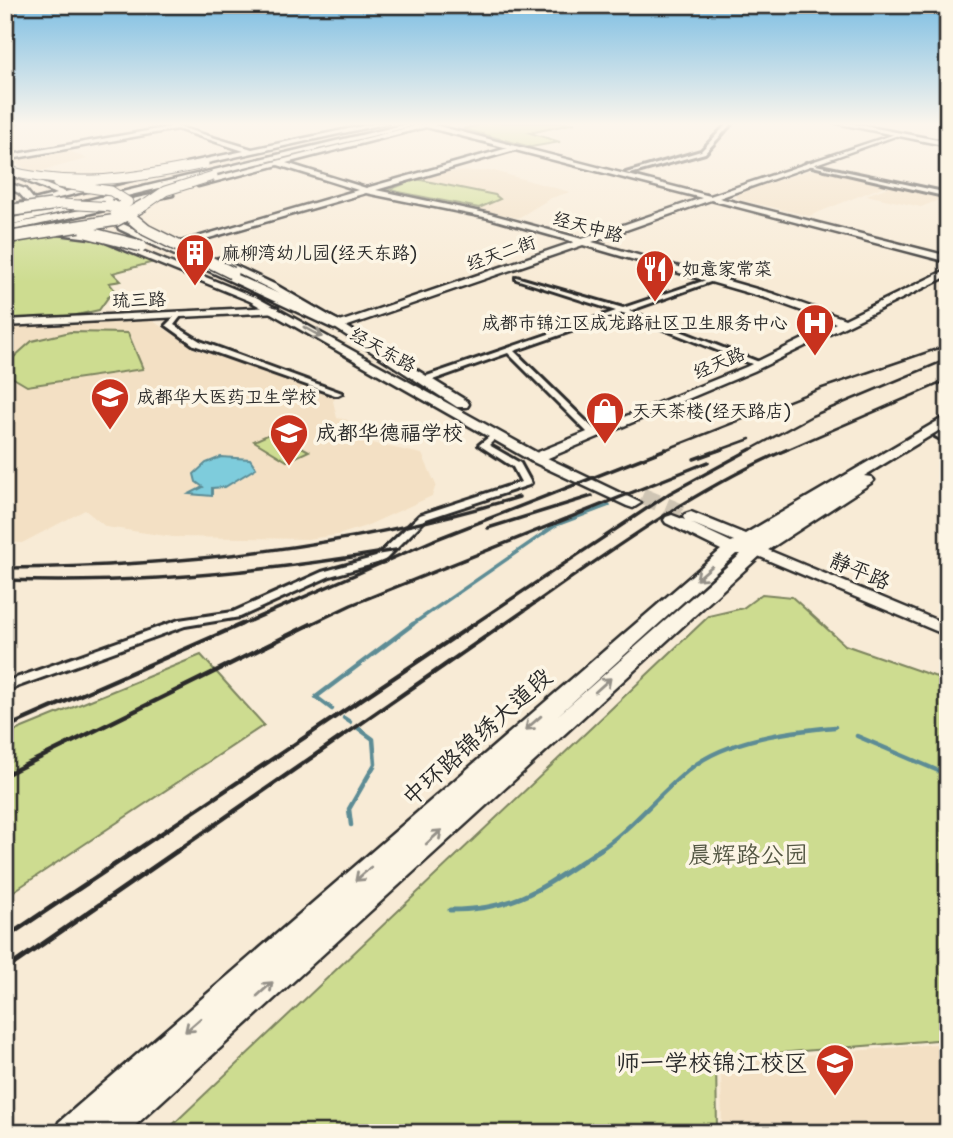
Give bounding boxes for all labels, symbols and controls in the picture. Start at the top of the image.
street label: 经天中路 [550,206,626,248]
street label: 经天二街 [463,230,539,276]
building icon: 麻柳湾幼儿园(经天东路) [174,232,216,287]
place label: 麻柳湾幼儿园(经天东路) [222,241,417,265]
restaurant icon: 如意家常菜 [634,248,676,303]
place label: 如意家常菜 [682,257,772,281]
street label: 琉三路 [112,287,166,313]
hospital icon: 成都市锦江区成龙路社区卫生服务中心 [794,302,836,357]
place label: 成都市锦江区成龙路社区卫生服务中心 [482,311,788,335]
street label: 经天东路 [346,322,420,378]
one-way arrow [302,326,323,339]
street label: 经天路 [689,341,749,385]
school or university icon: 成都华大医药卫生学校 [89,376,131,431]
place label: 成都华大医药卫生学校 [137,385,317,409]
shop icon: 天天茶楼(经天路店) [584,390,626,445]
place label: 天天茶楼(经天路店) [632,399,791,423]
school or university icon: 成都华德福学校 [268,412,310,467]
place label: 成都华德福学校 [316,419,463,447]
street label: 静平路 [826,546,894,596]
one-way arrow [695,565,713,581]
street label: 中环路锦绣大道段 [395,661,559,813]
one-way arrow [594,677,612,693]
one-way arrow [525,714,542,731]
one-way arrow [425,829,443,845]
park label: 晨辉路公园 [688,839,808,871]
one-way arrow [354,866,372,882]
one-way arrow [255,981,273,997]
one-way arrow [184,1017,202,1033]
school or university icon: 师一学校锦江校区 [814,1042,856,1097]
place label: 师一学校锦江校区 [616,1047,808,1079]

